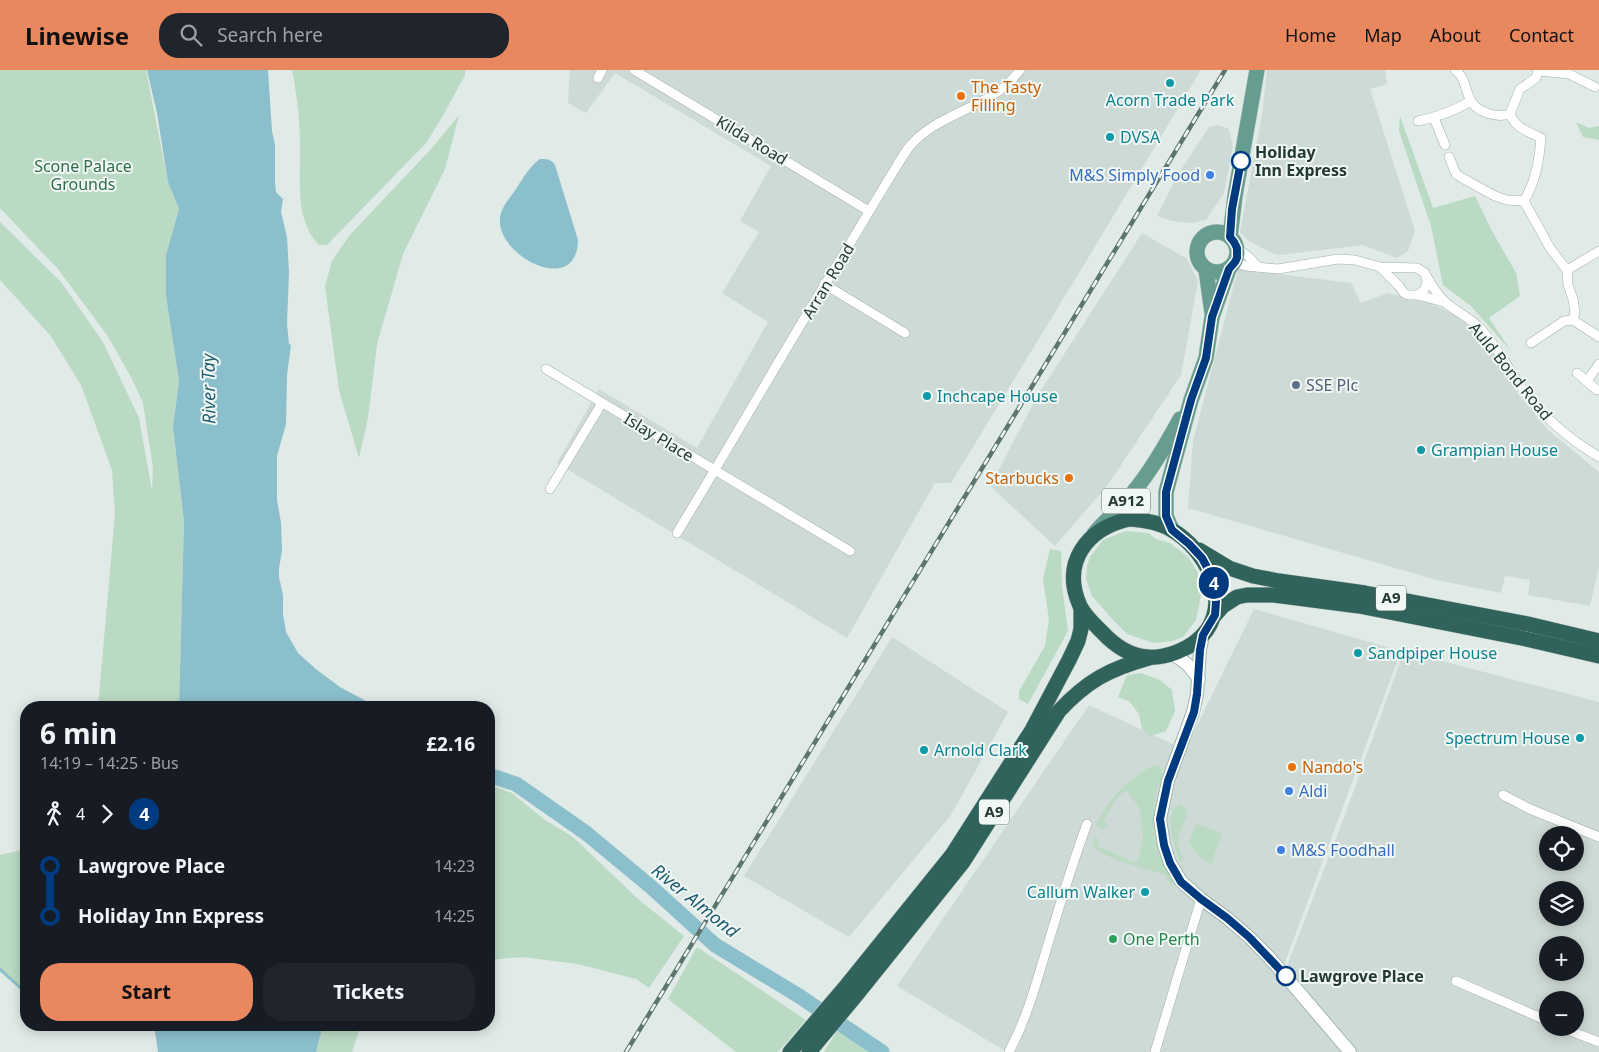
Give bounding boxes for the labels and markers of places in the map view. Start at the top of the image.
place label: The Tasty Filling [971,76,1042,116]
marker: Acorn Trade Park [1164,77,1176,89]
place label: Acorn Trade Park [1106,89,1235,111]
marker: The Tasty Filling [955,90,967,102]
place label: DVSA [1120,126,1161,148]
marker: DVSA [1104,131,1116,143]
place label: Holiday Inn Express [1255,141,1347,181]
marker: Holiday Inn Express [1231,151,1251,171]
place label: M&S Simply Food [1069,164,1200,186]
marker: M&S Simply Food [1204,169,1216,181]
place label: SSE Plc [1306,374,1358,396]
marker: SSE Plc [1290,379,1302,391]
place label: Inchcape House [937,385,1058,407]
marker: Inchcape House [921,390,933,402]
place label: Grampian House [1431,439,1558,461]
marker: Grampian House [1415,444,1427,456]
place label: Starbucks [985,467,1059,489]
marker: Starbucks [1063,472,1075,484]
place label: Sandpiper House [1368,642,1497,664]
marker: Sandpiper House [1352,647,1364,659]
place label: Spectrum House [1445,727,1570,749]
marker: Spectrum House [1574,732,1586,744]
place label: Arnold Clark [934,739,1027,761]
marker: Arnold Clark [918,744,930,756]
place label: Nando's [1302,756,1363,778]
marker: Nando's [1286,761,1298,773]
place label: Aldi [1299,780,1327,802]
marker: Aldi [1283,785,1295,797]
place label: M&S Foodhall [1291,839,1395,861]
marker: M&S Foodhall [1275,844,1287,856]
place label: Callum Walker [1027,881,1135,903]
marker: Callum Walker [1139,886,1151,898]
place label: One Perth [1123,928,1200,950]
marker: One Perth [1107,933,1119,945]
place label: Lawgrove Place [1300,965,1424,987]
marker: Lawgrove Place [1276,966,1296,986]

